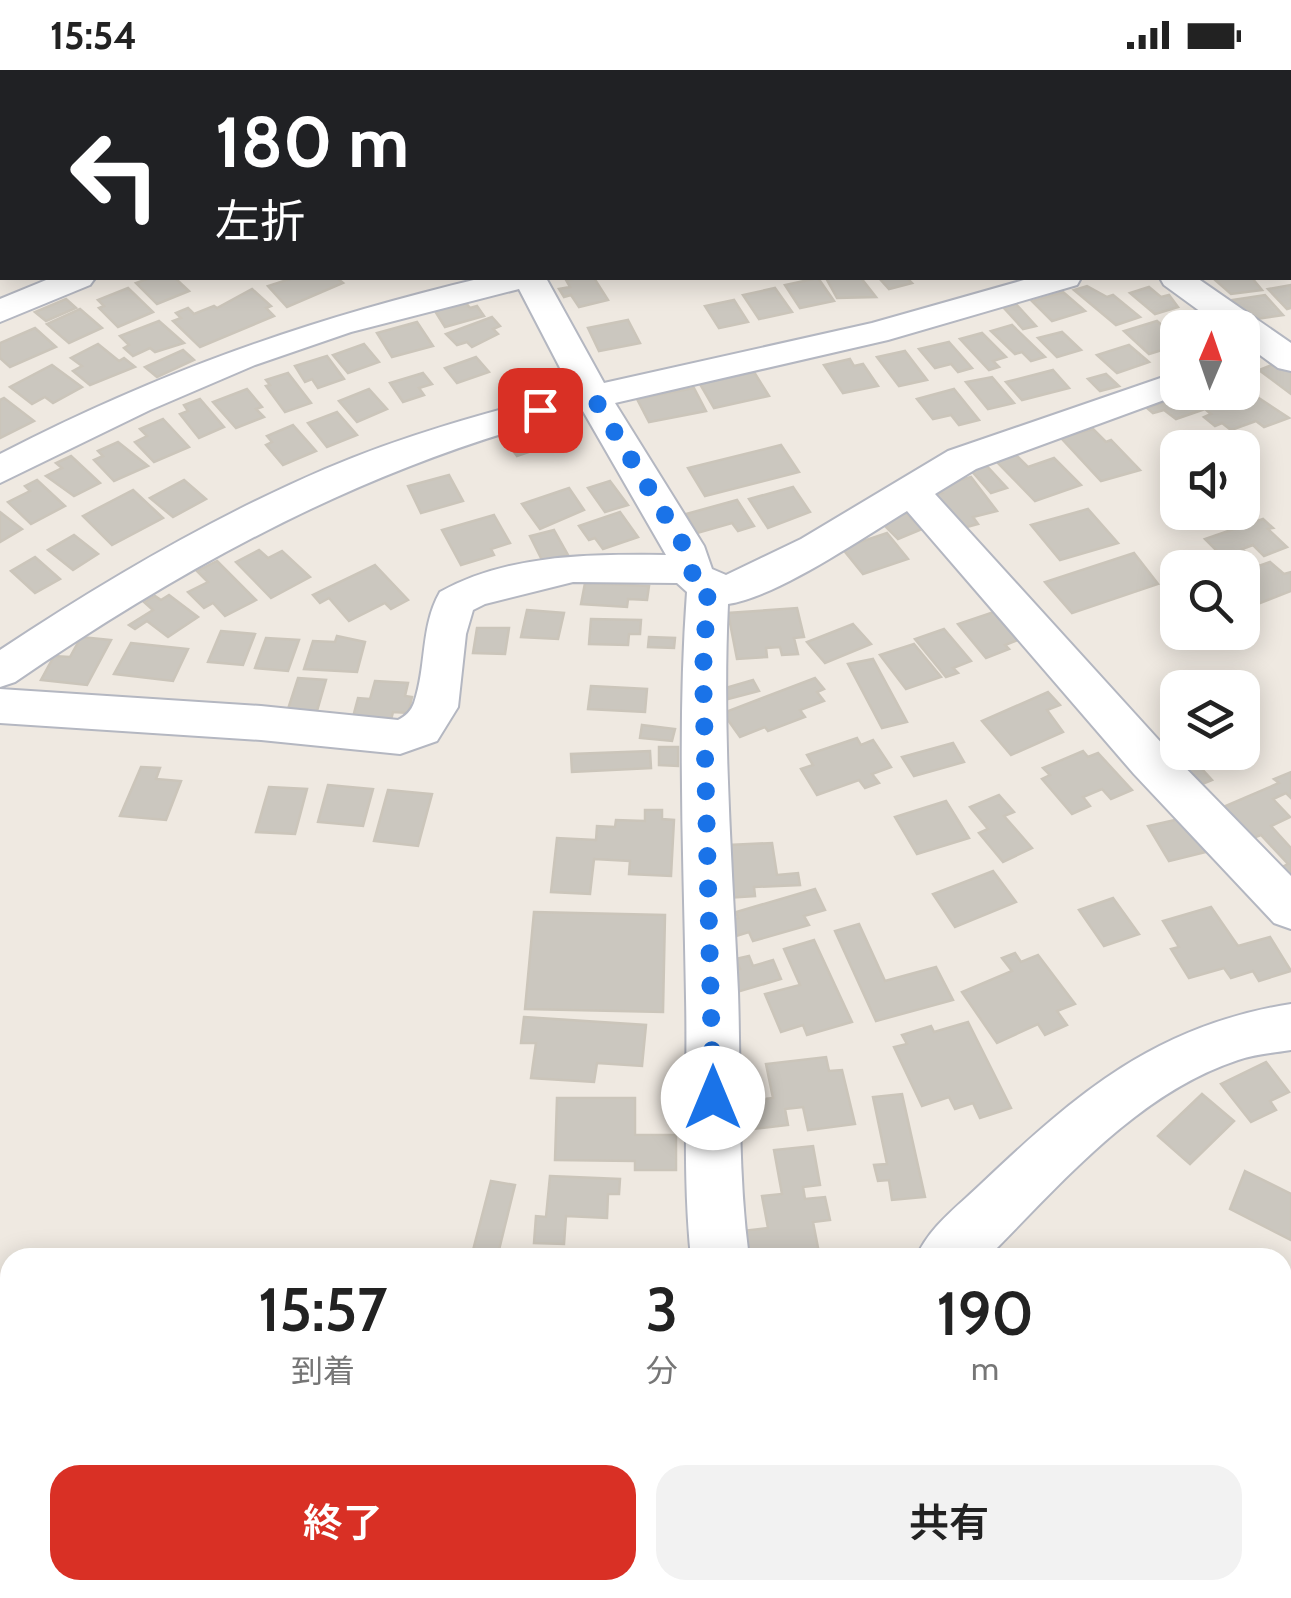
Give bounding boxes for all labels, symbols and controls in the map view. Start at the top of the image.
text: 15:54 [50,12,137,59]
text: 180 m [215,99,409,185]
icon: left [50,110,180,240]
text: 左折 [215,194,305,248]
north arrow [1160,310,1260,410]
map controls [1160,310,1260,770]
pin [498,368,583,453]
icon: arrive [513,383,568,438]
button: sound [1160,430,1260,530]
button: search [1160,550,1260,650]
button: layers [1160,670,1260,770]
position arrow [661,1046,765,1150]
text: 15:57 [258,1273,388,1346]
text: 3 [646,1273,678,1346]
text: 190 [936,1277,1034,1350]
text: m [971,1349,999,1388]
text: 到着 [291,1351,355,1390]
text: 分 [646,1351,678,1390]
button: 終了 [50,1465,636,1580]
button: 共有 [656,1465,1242,1580]

